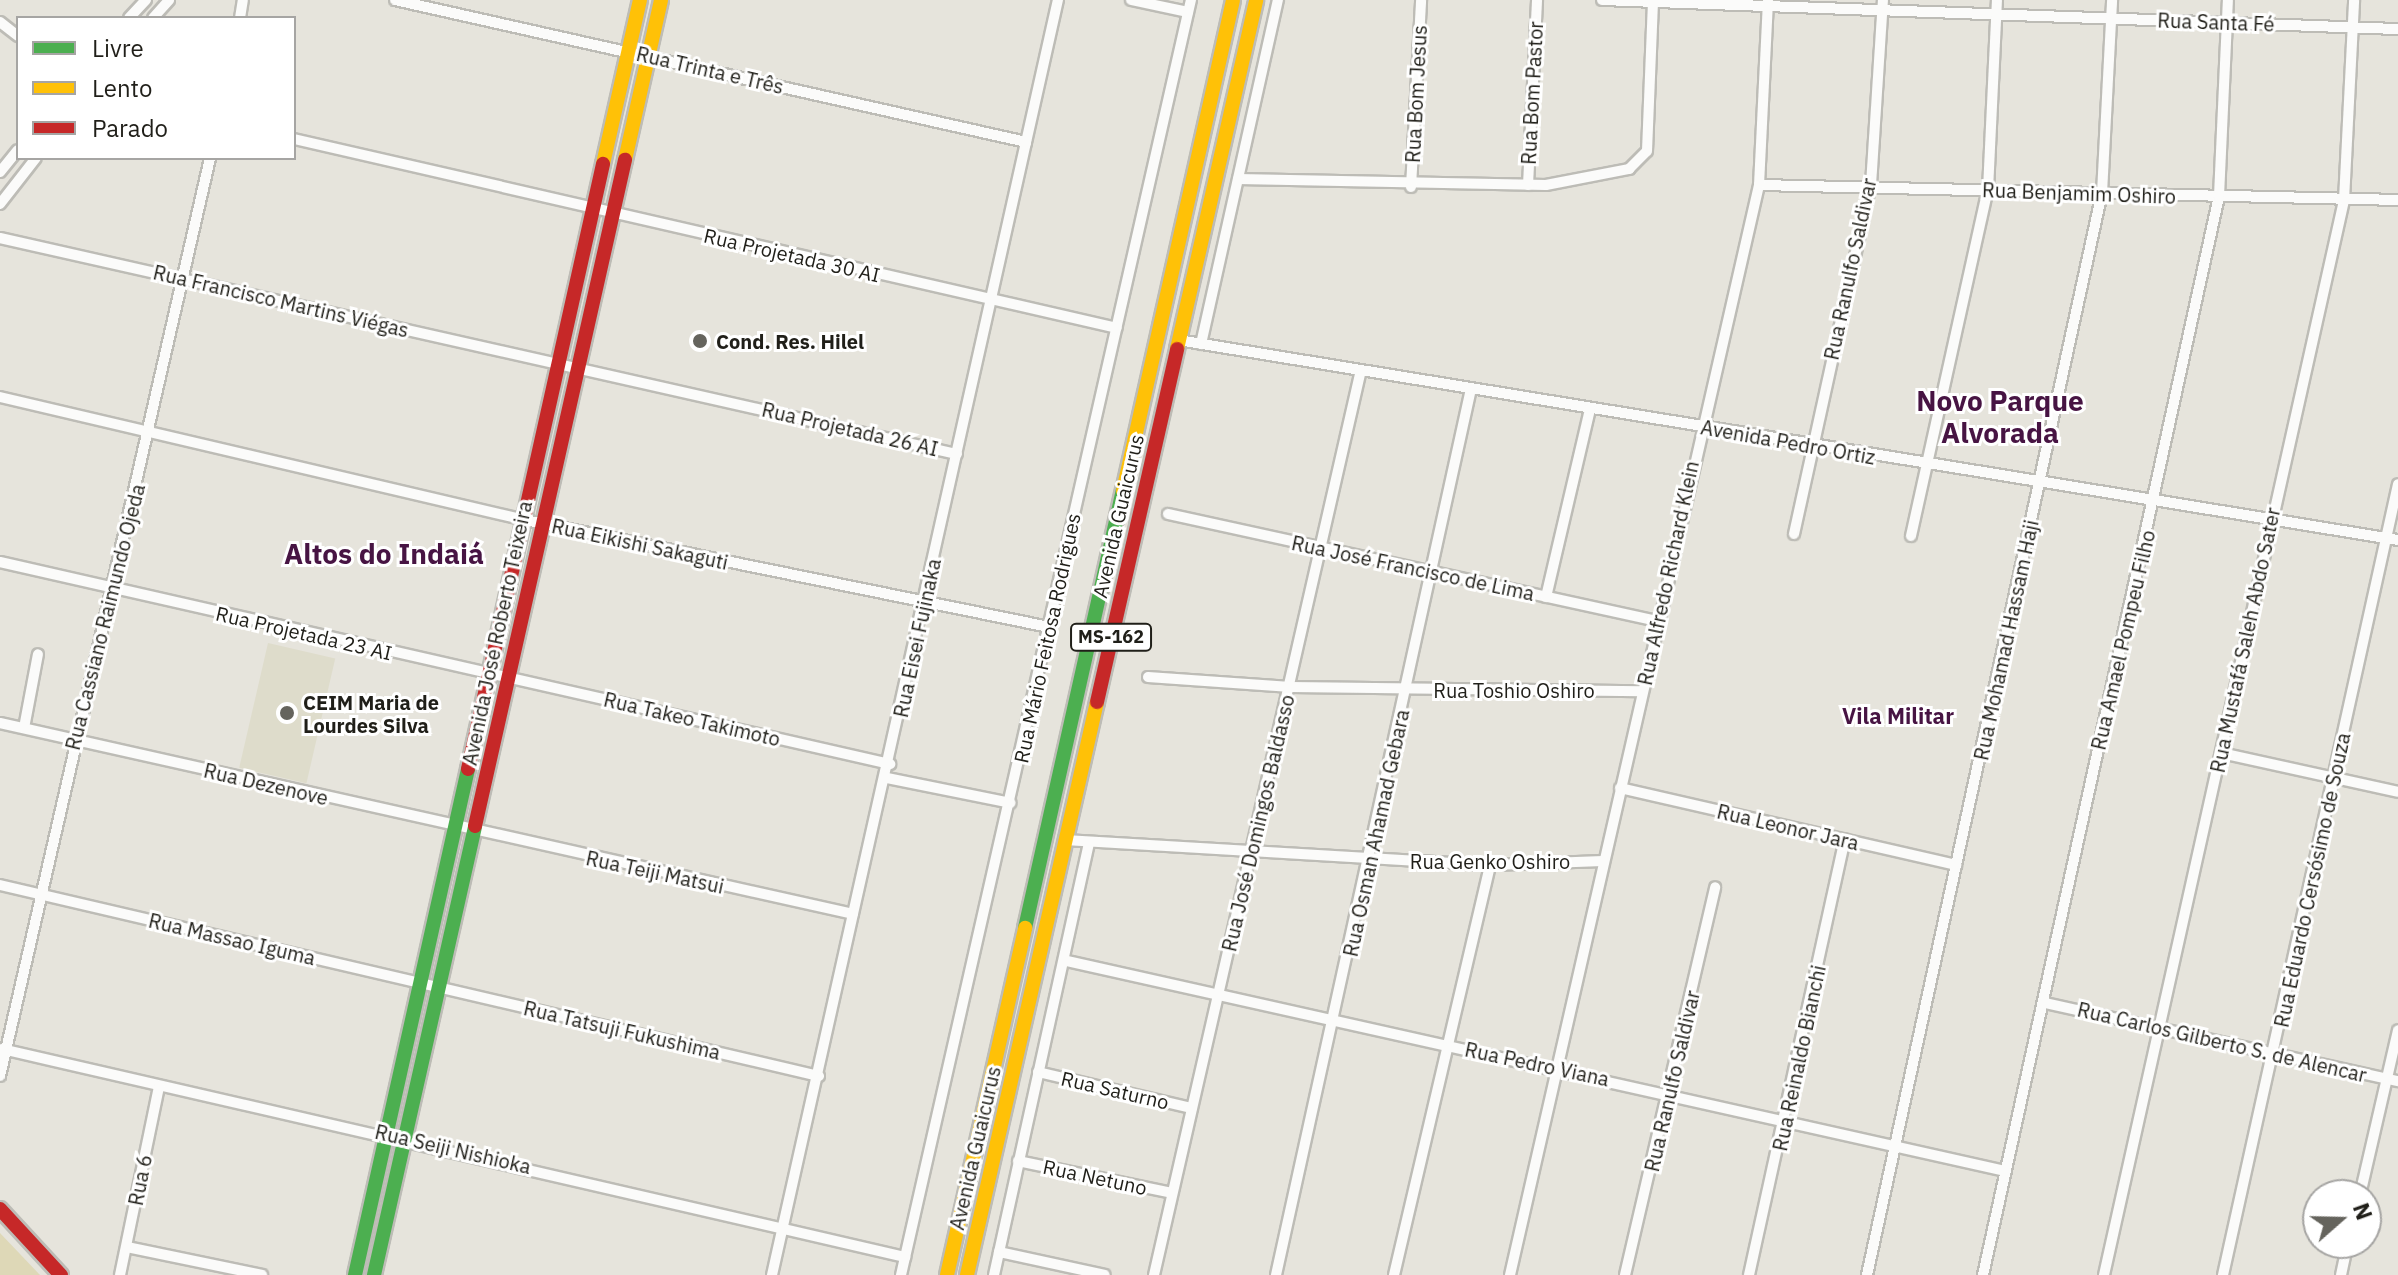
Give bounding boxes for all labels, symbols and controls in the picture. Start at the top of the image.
street label: Rua Santa Fé [2157,8,2275,36]
legend [16,16,296,160]
street label: Rua Bom Pastor [1516,21,1548,165]
street label: Rua Bom Jesus [1400,24,1432,164]
text: Livre [92,32,144,64]
street label: Rua Trinta e Três [634,41,786,99]
text: Lento [92,72,152,104]
text: Parado [92,112,168,144]
street label: Rua Ranulfo Saldivar [1819,176,1881,362]
street label: Rua Benjamim Oshiro [1982,178,2176,208]
street label: Rua Projetada 30 AI [702,223,882,287]
street label: Rua Francisco Martins Viégas [151,260,411,342]
place label: Cond. Res. Hilel [716,329,864,353]
marker: Cond. Res. Hilel [691,332,709,350]
district label: Novo Parque Alvorada [1916,384,2084,450]
street label: Rua Projetada 26 AI [760,397,940,461]
street label: Avenida Pedro Ortiz [1699,415,1877,469]
street label: Avenida Guaicurus [1087,432,1149,600]
street label: Rua Alfredo Richard Klein [1632,459,1704,687]
street label: Rua Cassiano Raimundo Ojeda [60,481,150,753]
street label: Avenida José Roberto Teixeira [457,499,537,767]
street label: Rua Mustafá Saleh Abdo Sater [2205,505,2285,775]
street label: Rua Mário Feitosa Rodrigues [1009,511,1085,765]
street label: Rua Eikishi Sakaguti [550,514,730,574]
street label: Rua Mohamad Hassam Haji [1969,518,2043,762]
street label: Rua Amael Pompeu Filho [2086,528,2160,752]
street label: Rua José Francisco de Lima [1289,531,1537,605]
district label: Altos do Indaiá [284,537,484,571]
street label: Rua Eisei Fujinaka [888,556,946,720]
street label: Rua Projetada 23 AI [214,601,394,665]
road number: MS-162 [1069,623,1153,651]
street label: Rua Toshio Oshiro [1433,678,1595,702]
street label: Rua Takeo Takimoto [601,687,783,751]
place label: CEIM Maria de Lourdes Silva [303,690,439,737]
street label: Rua José Domingos Baldasso [1217,692,1299,954]
district label: Vila Militar [1842,703,1954,729]
marker: CEIM Maria de Lourdes Silva [278,704,296,722]
street label: Rua Osman Ahamad Gebara [1338,707,1414,959]
street label: Rua Eduardo Cersósimo de Souza [2269,730,2355,1030]
street label: Rua Dezenove [201,758,331,810]
street label: Rua Leonor Jara [1715,799,1861,855]
street label: Rua Teiji Matsui [584,846,726,898]
street label: Rua Genko Oshiro [1410,849,1570,873]
street label: Rua Massao Iguma [146,908,318,970]
street label: Rua Reinaldo Bianchi [1768,963,1830,1153]
street label: Rua Ranulfo Saldivar [1639,988,1705,1174]
street label: Rua Tatsuji Fukushima [521,996,723,1064]
street label: Rua Carlos Gilberto S. de Alencar [2075,997,2369,1087]
street label: Rua Pedro Viana [1463,1037,1611,1091]
street label: Avenida Guaicurus [944,1064,1006,1232]
street label: Rua Saturno [1059,1066,1171,1114]
street label: Rua Seiji Nishioka [373,1119,533,1179]
street label: Rua 6 [123,1152,157,1208]
street label: Rua Netuno [1041,1154,1149,1200]
north arrow [2302,1179,2382,1259]
text: N [2347,1199,2379,1224]

